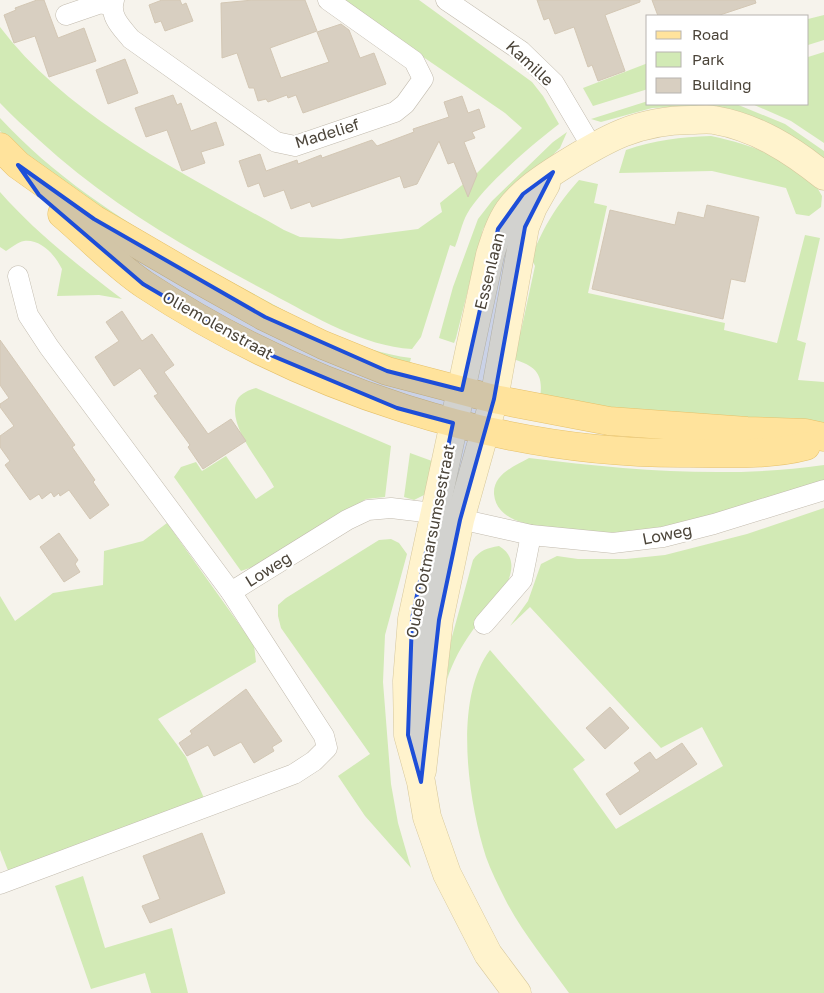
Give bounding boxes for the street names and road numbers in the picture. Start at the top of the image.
street label: Kamille [502,36,558,90]
street label: Madelief [292,114,362,152]
street label: Essenlaan [470,230,508,312]
street label: Oliemolenstraat [159,286,277,364]
street label: Oude Ootmarsumsestraat [401,442,459,640]
street label: Loweg [640,519,694,549]
street label: Loweg [241,547,295,591]

